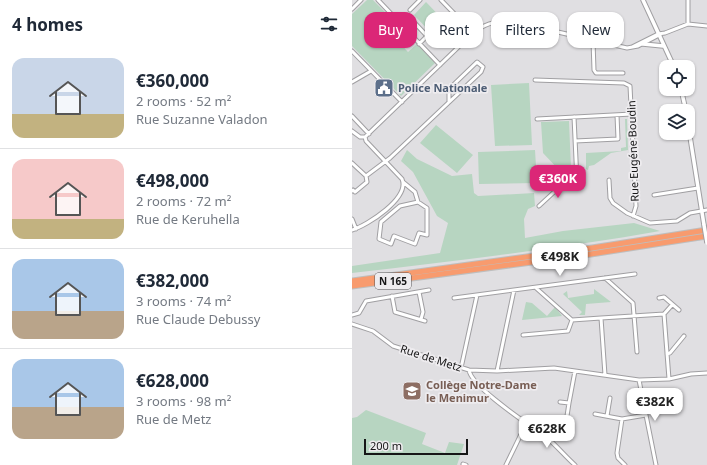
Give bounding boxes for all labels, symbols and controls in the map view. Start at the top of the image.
chip: Buy [364,12,417,48]
chip: Rent [425,12,483,48]
chip: Filters [491,12,559,48]
chip: New [567,12,624,48]
text: 4 homes [12,13,83,36]
icon: filters [318,13,340,35]
map controls [659,60,695,140]
button: locate [659,60,695,96]
text: €360,000 [136,69,209,92]
icon: home [44,74,92,122]
public building icon: Police Nationale [373,77,395,99]
place label: Police Nationale [398,80,488,95]
text: 2 rooms · 52 m² [136,92,231,110]
street label: Rue Eugéne Boudin [623,100,642,202]
button: layers [659,104,695,140]
text: Rue Suzanne Valadon [136,110,268,128]
pin: €360K [530,165,586,199]
text: €498,000 [136,169,209,192]
text: €360K [539,169,577,187]
icon: home [44,175,92,223]
text: 2 rooms · 72 m² [136,192,231,210]
text: Rue de Keruhella [136,210,240,228]
pin: €498K [532,243,588,277]
text: €498K [541,247,579,265]
text: €382,000 [136,269,209,292]
road number: N 165 [375,273,411,289]
icon: home [44,275,92,323]
text: 3 rooms · 74 m² [136,292,231,310]
text: Rue Claude Debussy [136,310,260,328]
street label: Rue de Metz [398,341,464,375]
text: €628,000 [136,369,209,392]
icon: home [44,375,92,423]
place label: Collège Notre-Dame le Menimur [426,377,537,405]
school or university icon: Collège Notre-Dame le Menimur [401,380,423,402]
pin: €382K [627,388,683,422]
text: 3 rooms · 98 m² [136,392,231,410]
text: €382K [636,392,674,410]
text: Rue de Metz [136,410,211,428]
pin: €628K [519,415,575,449]
text: €628K [528,419,566,437]
scale bar [364,437,468,456]
text: 200 m [370,438,402,453]

